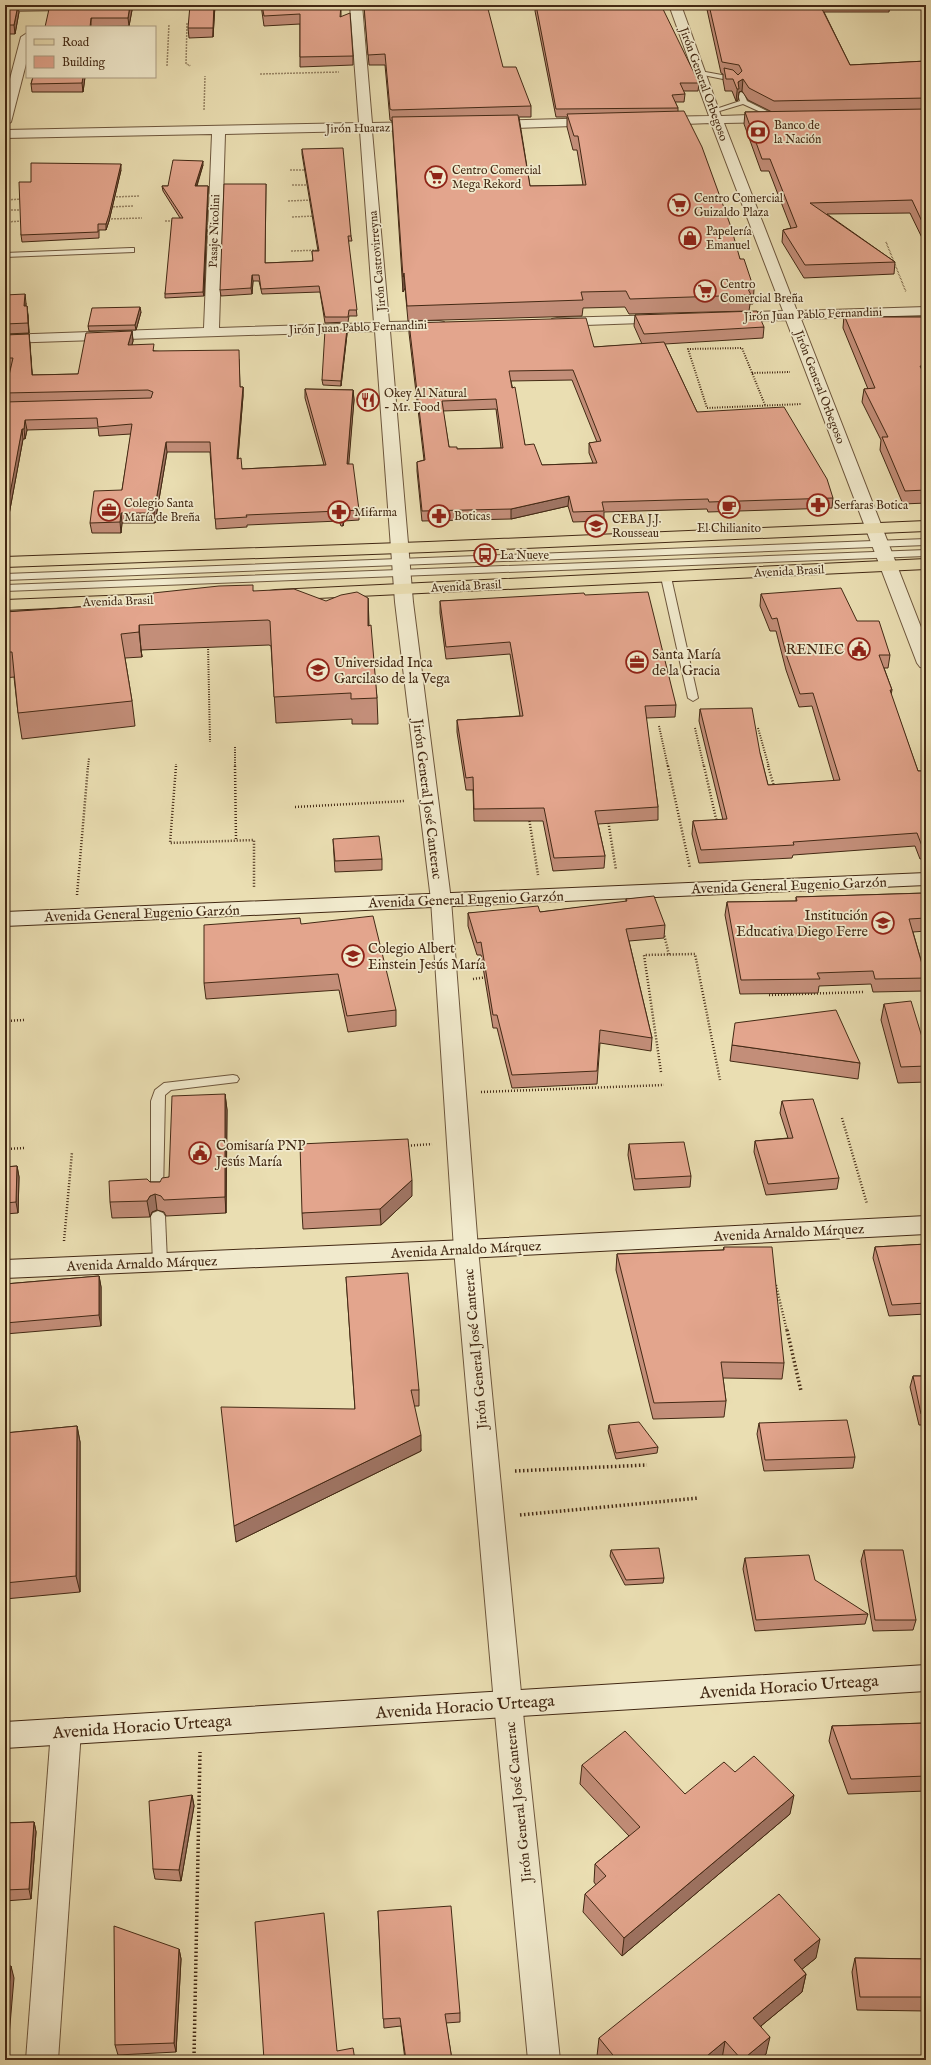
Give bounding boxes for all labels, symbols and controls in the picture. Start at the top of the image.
street label: Jirón General Orbegoso [674,23,731,144]
legend [26,26,156,78]
text: Road [62,35,90,50]
text: Building [62,55,106,70]
place label: Banco de la Nación [774,118,822,147]
bank icon: Banco de la Nación [745,119,771,145]
street label: Jirón Huaraz [324,120,391,138]
place label: Centro Comercial Mega Rekord [452,163,542,192]
supermarket icon: Centro Comercial Mega Rekord [423,164,449,190]
place label: Centro Comercial Guizaldo Plaza [694,191,784,220]
supermarket icon: Centro Comercial Guizaldo Plaza [666,192,692,218]
street label: Pasaje Nicolini [206,194,223,268]
street label: Jirón Castrovirreyna [366,209,391,314]
place label: Papelería Emanuel [706,224,752,253]
shop icon: Papelería Emanuel [677,225,703,251]
place label: Centro Comercial Breña [720,277,804,306]
supermarket icon: Centro Comercial Breña [692,278,718,304]
street label: Jirón Juan Pablo Fernandini [742,305,882,325]
street label: Jirón Juan Pablo Fernandini [287,318,427,338]
street label: Jirón General Orbegoso [789,327,848,447]
place label: Okey Al Natural - Mr. Food [384,386,467,415]
restaurant icon: Okey Al Natural - Mr. Food [355,387,381,413]
pharmacy icon: Serfaras Botica [805,492,831,518]
cafe icon: El Chilianito [716,494,742,520]
place label: Colegio Santa María de Breña [124,496,201,525]
office icon: Colegio Santa María de Breña [96,497,122,523]
place label: Serfaras Botica [834,498,909,513]
pharmacy icon: Mifarma [326,499,352,525]
pharmacy icon: Boticas [426,503,452,529]
place label: Mifarma [354,505,398,520]
place label: Boticas [454,509,490,524]
place label: CEBA J.J. Rousseau [612,512,661,541]
school or university icon: CEBA J.J. Rousseau [583,513,609,539]
place label: El Chilianito [697,521,762,536]
bus stop icon: La Nueve [472,542,498,568]
place label: La Nueve [500,548,549,563]
street label: Avenida Brasil [752,562,825,581]
street label: Avenida Brasil [429,577,502,596]
street label: Avenida Brasil [81,593,154,610]
public building icon: RENIEC [846,636,872,662]
place label: RENIEC [786,641,844,659]
place label: Santa María de la Gracia [652,646,722,680]
office icon: Santa María de la Gracia [624,649,650,675]
place label: Universidad Inca Garcilaso de la Vega [334,654,451,688]
school or university icon: Universidad Inca Garcilaso de la Vega [305,657,331,683]
street label: Jirón General José Canterac [408,716,446,880]
street label: Avenida General Eugenio Garzón [690,874,888,898]
street label: Avenida General Eugenio Garzón [367,888,565,912]
street label: Avenida General Eugenio Garzón [43,902,241,926]
place label: Institución Educativa Diego Ferre [736,907,869,941]
school or university icon: Institución Educativa Diego Ferre [870,910,896,936]
place label: Colegio Albert Einstein Jesús María [368,940,486,974]
school or university icon: Colegio Albert Einstein Jesús María [340,943,366,969]
place label: Comisaría PNP Jesús María [214,1137,305,1171]
public building icon: Comisaría PNP Jesús María [187,1140,213,1166]
street label: Avenida Arnaldo Márquez [712,1220,865,1246]
street label: Avenida Arnaldo Márquez [389,1237,542,1263]
street label: Avenida Arnaldo Márquez [65,1252,218,1276]
street label: Jirón General José Canterac [460,1268,492,1432]
street label: Avenida Horacio Urteaga [698,1671,880,1704]
street label: Avenida Horacio Urteaga [374,1691,556,1724]
street label: Avenida Horacio Urteaga [51,1711,233,1744]
street label: Jirón General José Canterac [502,1721,537,1885]

